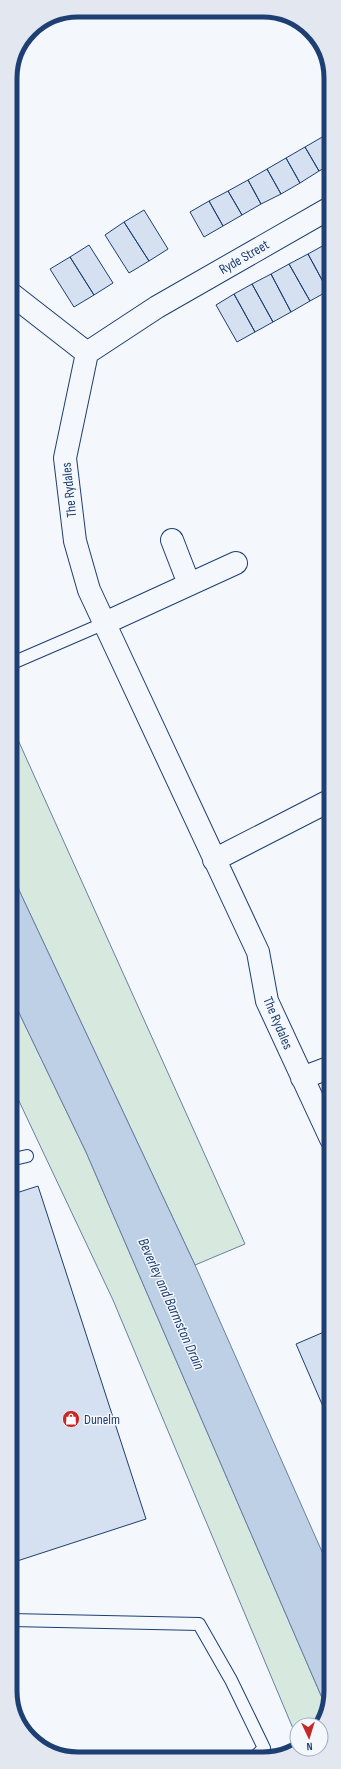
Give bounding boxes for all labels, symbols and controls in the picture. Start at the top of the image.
street label: Ryde Street [216,236,272,278]
street label: The Rydales [58,462,80,518]
street label: The Rydales [259,994,297,1052]
water label: Beverley and Barmston Drain [133,1235,209,1373]
shop icon: Dunelm [61,1409,81,1429]
place label: Dunelm [84,1411,120,1428]
north arrow [289,1717,329,1757]
text: N [306,1740,313,1753]

